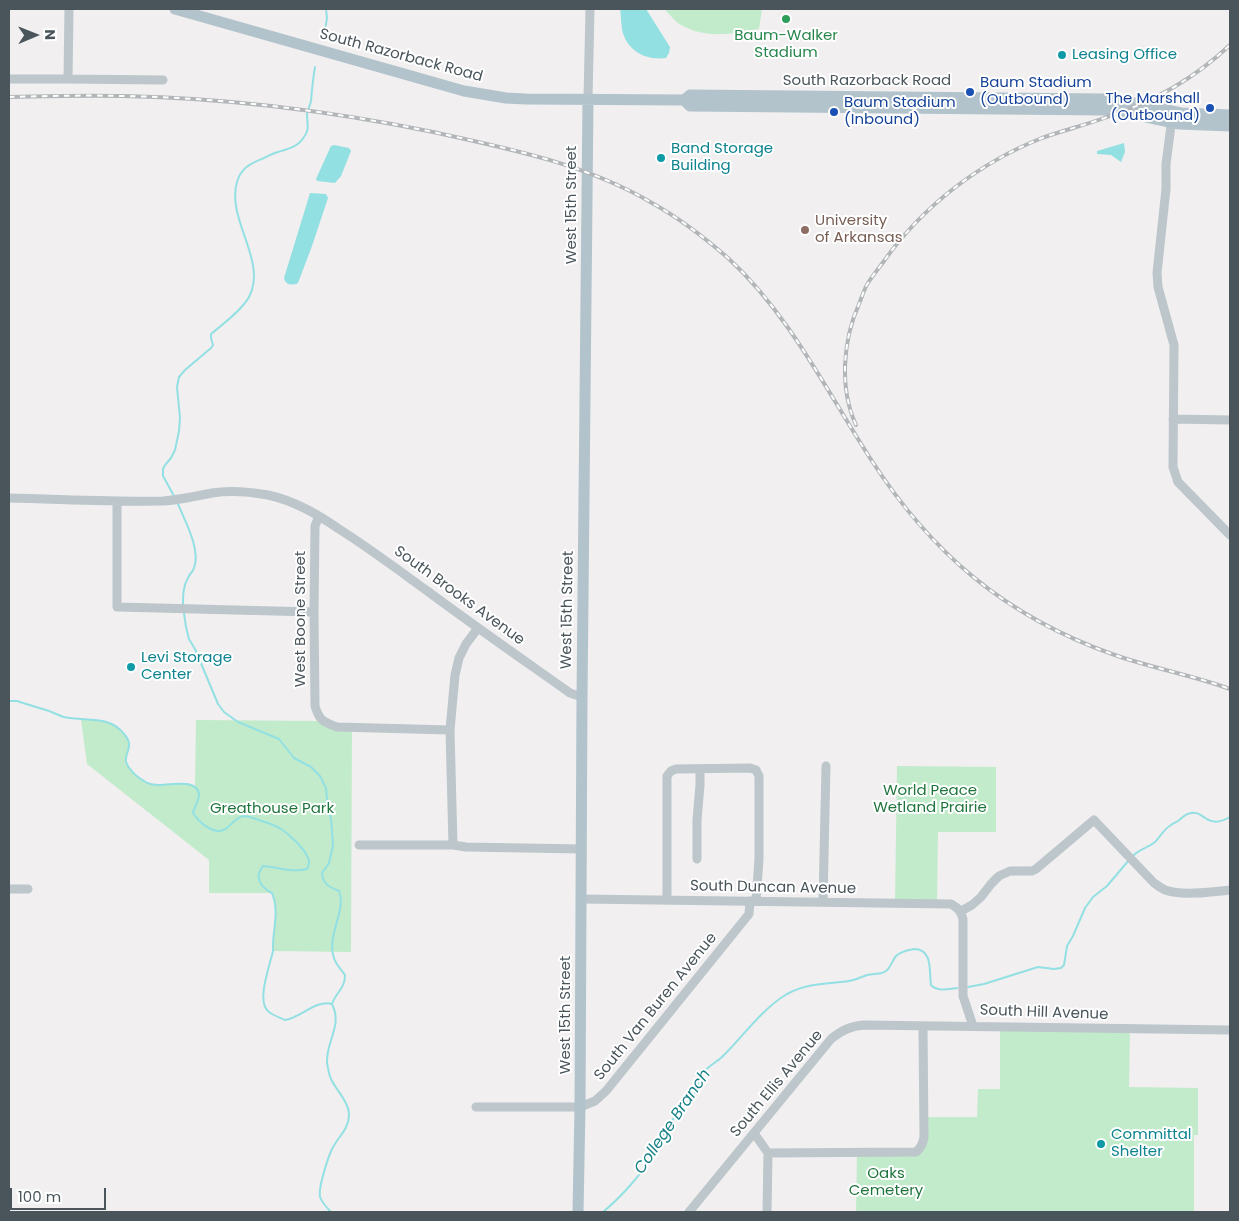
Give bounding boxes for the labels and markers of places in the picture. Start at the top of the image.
marker: Baum-Walker Stadium [780,13,792,25]
place label: Baum-Walker Stadium [734,27,838,62]
place label: Leasing Office [1072,46,1177,64]
marker: Leasing Office [1056,49,1068,61]
place label: Baum Stadium (Outbound) [980,74,1092,109]
marker: Baum Stadium (Outbound) [964,86,976,98]
place label: The Marshall (Outbound) [1105,90,1200,125]
place label: Baum Stadium (Inbound) [844,94,956,129]
marker: The Marshall (Outbound) [1204,102,1216,114]
marker: Baum Stadium (Inbound) [828,106,840,118]
place label: Band Storage Building [671,140,773,175]
marker: Band Storage Building [655,152,667,164]
place label: University of Arkansas [815,212,903,247]
marker: University of Arkansas [799,224,811,236]
place label: Levi Storage Center [141,649,232,684]
marker: Levi Storage Center [125,661,137,673]
place label: Committal Shelter [1111,1126,1192,1161]
marker: Committal Shelter [1095,1138,1107,1150]

